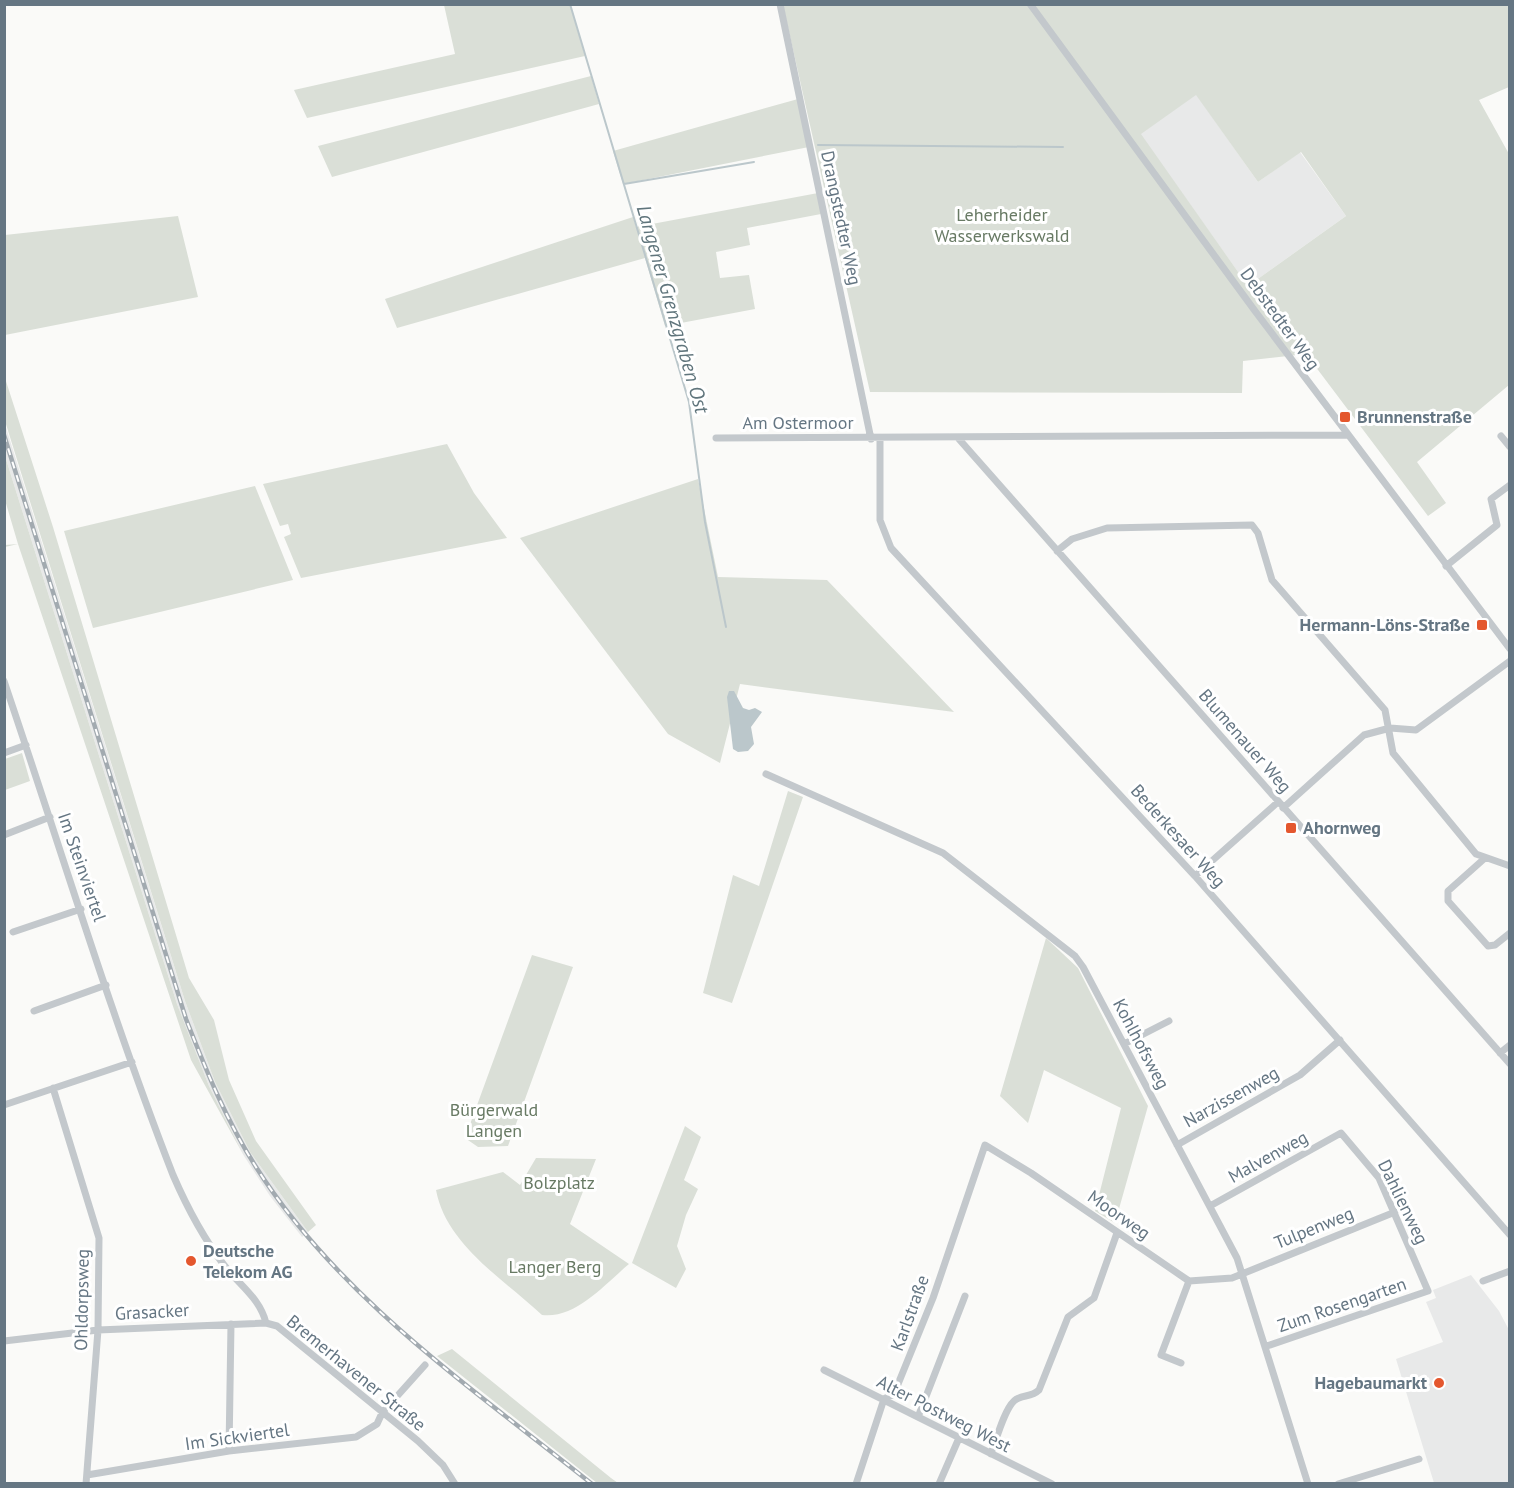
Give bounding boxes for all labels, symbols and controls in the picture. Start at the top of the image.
street label: Drangstedter Weg [816,148,867,287]
water label: Langener Grenzgraben Ost [631,202,716,418]
park label: Leherheider Wasserwerkswald [934,203,1070,247]
street label: Debstedter Weg [1235,263,1325,375]
place label: Brunnenstraße [1357,405,1472,428]
marker: Brunnenstraße [1338,410,1352,424]
street label: Am Ostermoor [742,411,854,434]
place label: Hermann-Löns-Straße [1300,613,1470,636]
marker: Hermann-Löns-Straße [1475,618,1489,632]
street label: Blumenauer Weg [1194,684,1297,797]
street label: Bederkesaer Weg [1126,779,1231,892]
street label: Im Steinviertel [53,809,112,925]
place label: Ahornweg [1303,816,1381,839]
marker: Ahornweg [1284,821,1298,835]
street label: Kohlhofsweg [1108,995,1175,1093]
street label: Narzissenweg [1179,1061,1283,1132]
park label: Bürgerwald Langen [450,1098,538,1142]
street label: Malvenweg [1224,1125,1312,1188]
street label: Dahlienweg [1373,1156,1434,1248]
park label: Bolzplatz [523,1171,595,1194]
street label: Moorweg [1083,1185,1155,1244]
street label: Tulpenweg [1271,1201,1357,1254]
place label: Deutsche Telekom AG [203,1239,292,1283]
street label: Ohldorpsweg [69,1249,94,1351]
marker: Deutsche Telekom AG [184,1254,198,1268]
park label: Langer Berg [509,1255,601,1278]
street label: Karlstraße [885,1272,934,1354]
street label: Zum Rosengarten [1274,1272,1409,1337]
street label: Grasacker [114,1298,190,1325]
street label: Bremerhavener Straße [282,1309,431,1436]
street label: Alter Postweg West [873,1370,1015,1457]
place label: Hagebaumarkt [1314,1371,1428,1394]
marker: Hagebaumarkt [1432,1376,1446,1390]
street label: Im Sickviertel [183,1418,291,1455]

